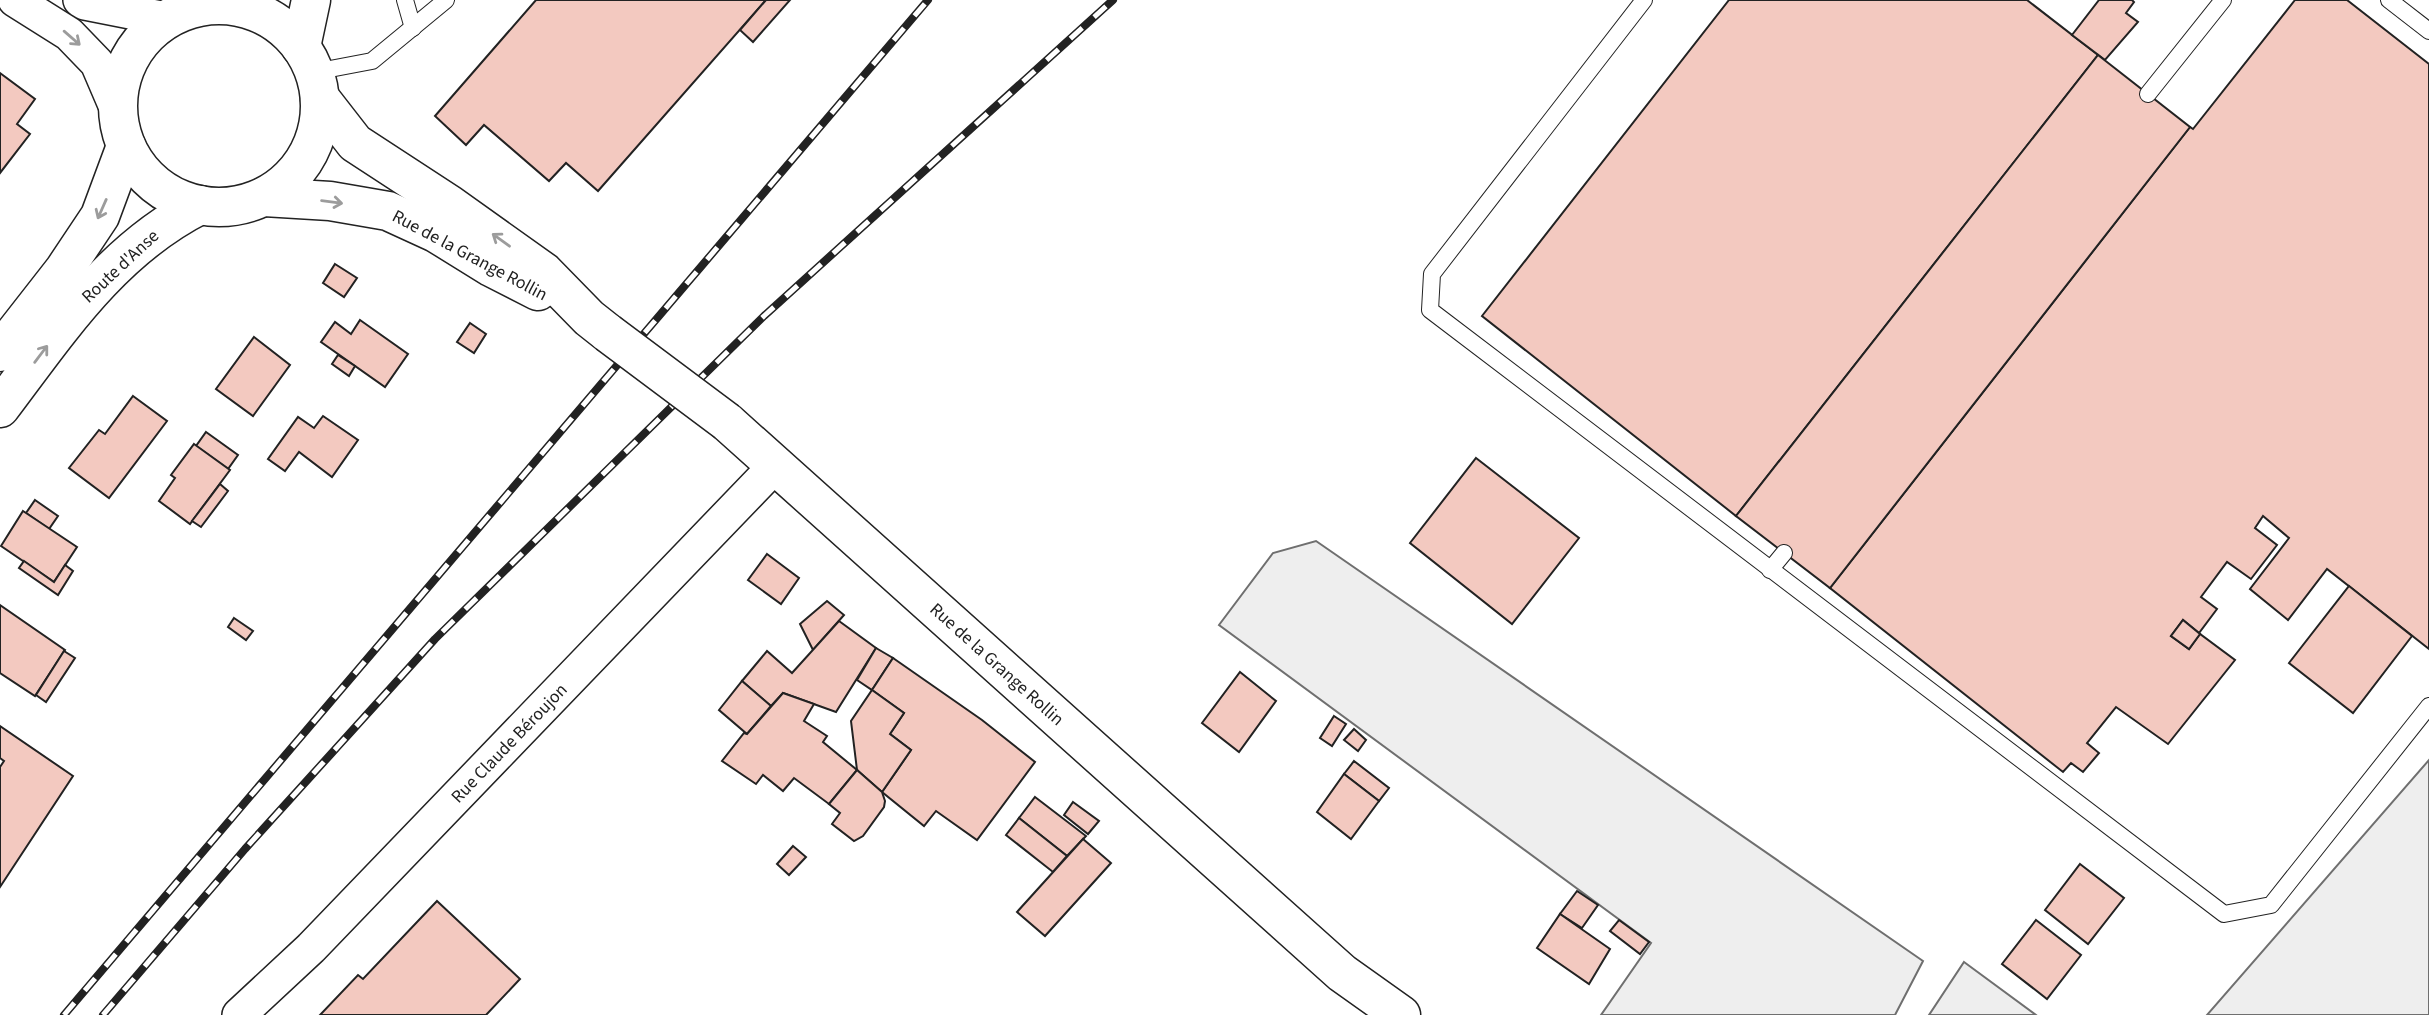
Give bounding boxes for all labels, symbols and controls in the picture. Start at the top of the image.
one-way arrow [62,30,80,46]
one-way arrow [320,195,342,208]
one-way arrow [95,198,108,220]
street label: Rue de la Grange Rollin [388,204,552,307]
street label: Route d'Anse [76,224,165,309]
one-way arrow [492,233,511,247]
one-way arrow [34,345,49,363]
street label: Rue de la Grange Rollin [924,597,1069,731]
street label: Rue Claude Béroujon [445,678,573,809]

